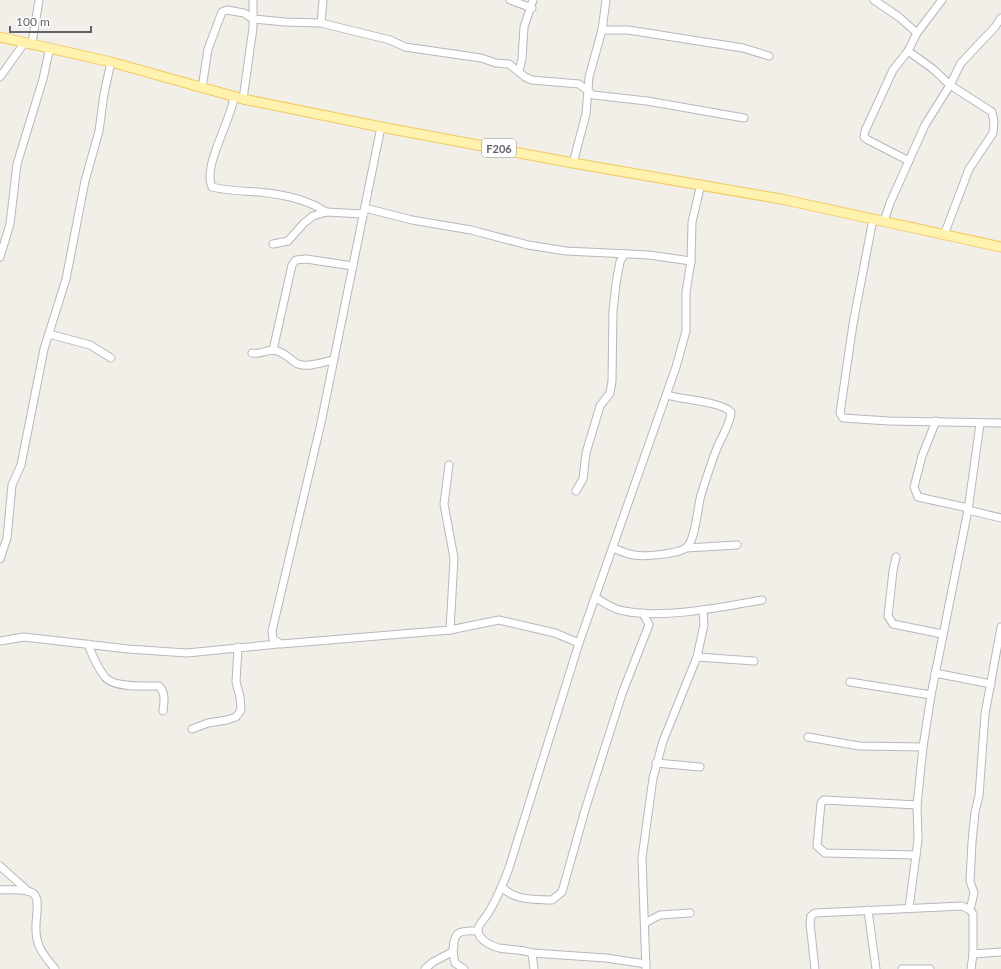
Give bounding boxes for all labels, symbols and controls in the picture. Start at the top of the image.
scale bar [10,8,91,34]
text: 100 m [16,14,50,29]
road number: F206 [482,139,516,157]

